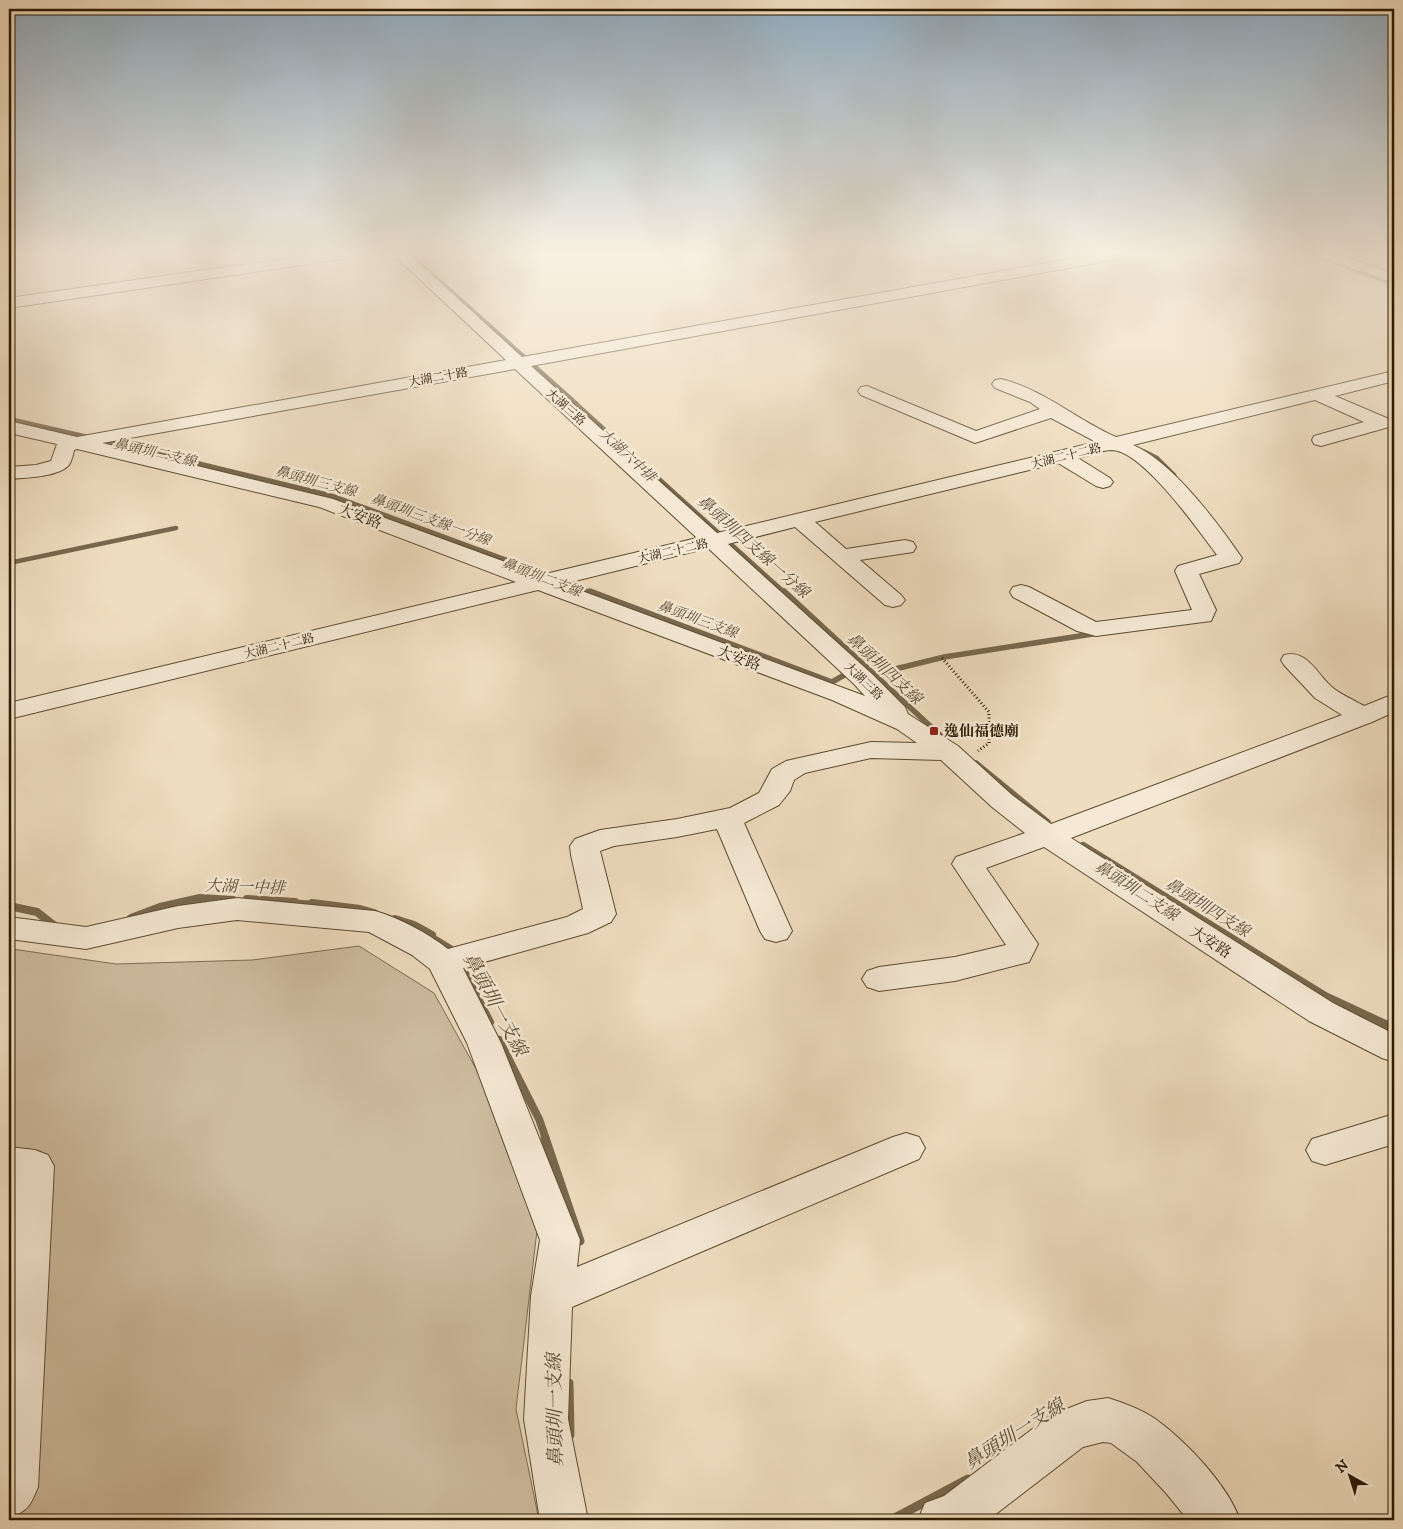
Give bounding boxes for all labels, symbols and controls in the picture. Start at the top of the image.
street label: 大湖二十路 [407,365,469,390]
street label: 大湖三路 [543,386,589,429]
water label: 大湖六中排 [596,425,661,488]
water label: 鼻頭圳二支線 [112,435,200,472]
street label: 大湖二十二路 [1029,440,1103,472]
water label: 鼻頭圳三支線 [273,462,361,502]
water label: 鼻頭圳三支線一分線 [368,490,495,551]
water label: 鼻頭圳四支線一分線 [693,491,815,604]
street label: 大安路 [335,500,384,533]
street label: 大湖二十二路 [636,536,710,567]
water label: 鼻頭圳二支線 [499,554,586,602]
water label: 鼻頭圳三支線 [655,597,742,643]
water label: 鼻頭圳四支線 [842,629,928,710]
street label: 大湖二十二路 [242,630,316,662]
street label: 大安路 [714,642,763,675]
street label: 大湖三路 [841,659,886,703]
place label: 逸仙福德廟 [944,722,1019,741]
marker: 逸仙福德廟 [928,725,940,737]
water label: 鼻頭圳二支線 [1091,856,1184,926]
water label: 鼻頭圳四支線 [1161,874,1255,943]
water label: 大湖一中排 [205,876,287,898]
street label: 大安路 [1187,922,1235,963]
water label: 鼻頭圳一支線 [458,949,533,1062]
water label: 鼻頭圳一支線 [543,1351,568,1467]
water label: 鼻頭圳一支線 [960,1393,1071,1474]
north arrow [1326,1452,1376,1502]
text: N [1332,1456,1353,1477]

